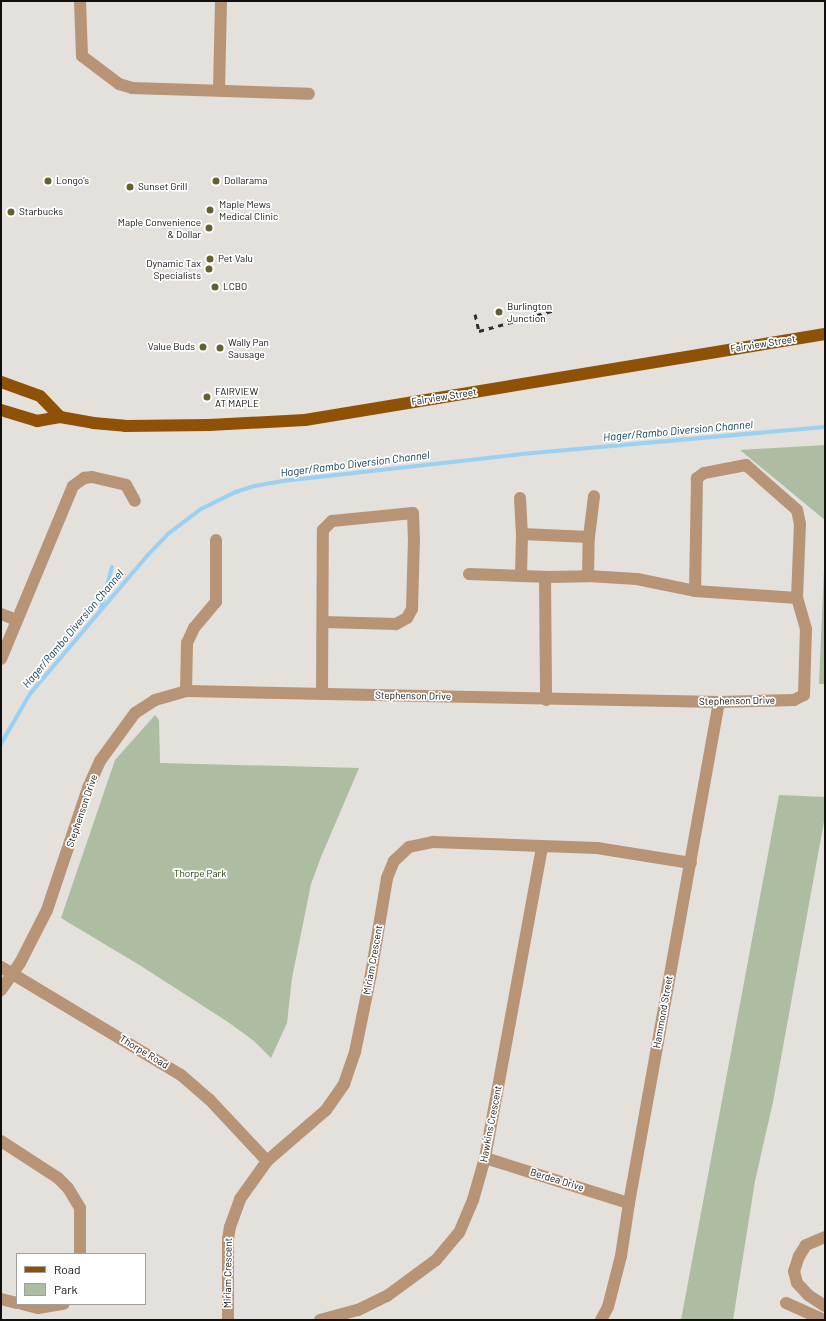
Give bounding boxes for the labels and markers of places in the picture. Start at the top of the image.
place label: Longo's [56,175,89,187]
place label: Dollarama [224,175,267,187]
marker: Longo's [43,176,53,186]
marker: Dollarama [211,176,221,186]
place label: Sunset Grill [138,181,187,193]
marker: Sunset Grill [125,182,135,192]
place label: Maple Mews Medical Clinic [219,198,278,222]
marker: Maple Mews Medical Clinic [204,204,216,216]
place label: Starbucks [19,206,63,218]
marker: Starbucks [6,207,16,217]
place label: Maple Convenience & Dollar [118,216,201,240]
marker: Maple Convenience & Dollar [204,223,214,233]
place label: Pet Valu [218,253,253,265]
marker: Pet Valu [205,254,215,264]
place label: Dynamic Tax Specialists [146,257,201,280]
marker: Dynamic Tax Specialists [204,264,214,274]
place label: LCBO [223,281,247,293]
marker: LCBO [210,282,220,292]
place label: Burlington Junction [507,300,552,324]
marker: Burlington Junction [494,307,504,317]
place label: Wally Pan Sausage [228,336,269,360]
place label: Value Buds [148,341,195,353]
marker: Value Buds [198,342,208,352]
marker: Wally Pan Sausage [215,343,225,353]
place label: FAIRVIEW AT MAPLE [215,385,259,408]
marker: FAIRVIEW AT MAPLE [202,392,212,402]

